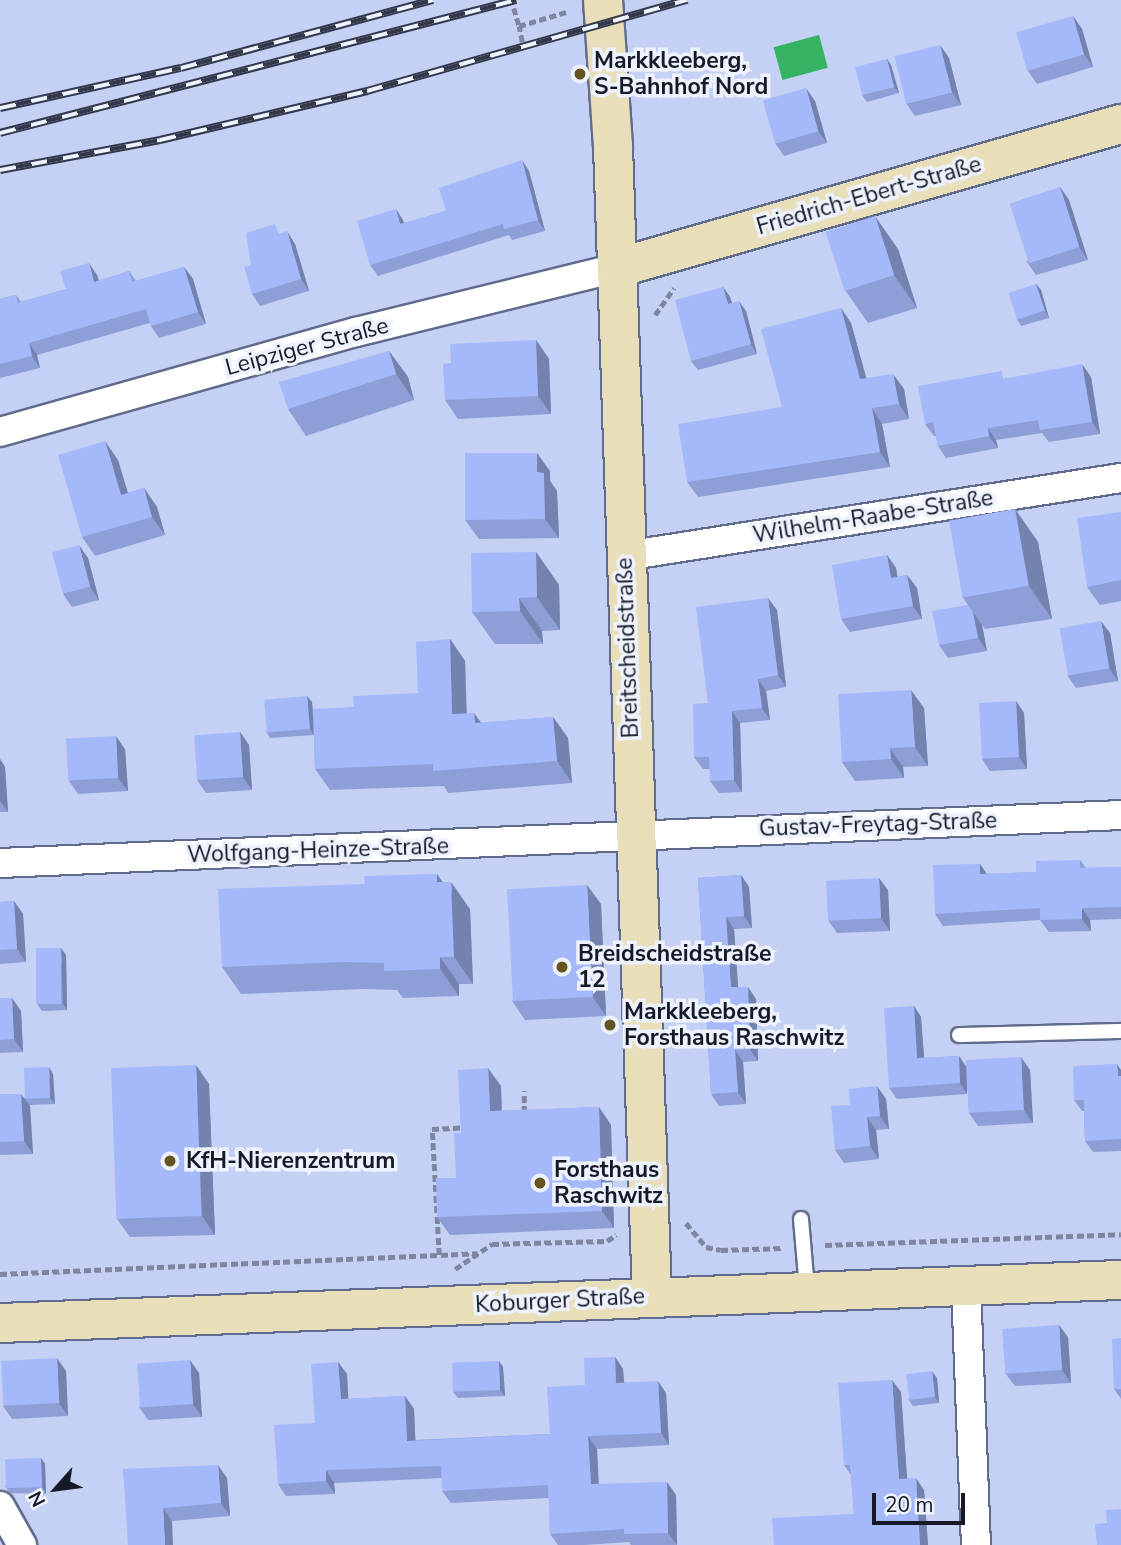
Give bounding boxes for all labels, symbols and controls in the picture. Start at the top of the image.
place label: Markkleeberg, S-Bahnhof Nord [594,47,768,101]
marker: Markkleeberg, S-Bahnhof Nord [572,66,588,82]
street label: Friedrich-Ebert-Straße [753,151,985,241]
street label: Leipziger Straße [222,312,392,382]
street label: Wilhelm-Raabe-Straße [751,484,995,550]
street label: Breitscheidstraße [611,557,645,739]
street label: Gustav-Freytag-Straße [758,807,998,843]
street label: Wolfgang-Heinze-Straße [187,833,449,869]
place label: Breidscheidstraße 12 [578,940,771,994]
marker: Breidscheidstraße 12 [552,957,572,977]
place label: Markkleeberg, Forsthaus Raschwitz [624,998,844,1052]
marker: Markkleeberg, Forsthaus Raschwitz [602,1017,618,1033]
place label: KfH-Nierenzentrum [186,1147,395,1175]
marker: KfH-Nierenzentrum [160,1151,180,1171]
place label: Forsthaus Raschwitz [554,1156,663,1210]
marker: Forsthaus Raschwitz [532,1175,548,1191]
street label: Koburger Straße [474,1283,646,1319]
north arrow [21,1454,91,1524]
scale bar [876,1478,969,1522]
text: N [23,1486,52,1511]
text: 20 m [885,1491,934,1519]

